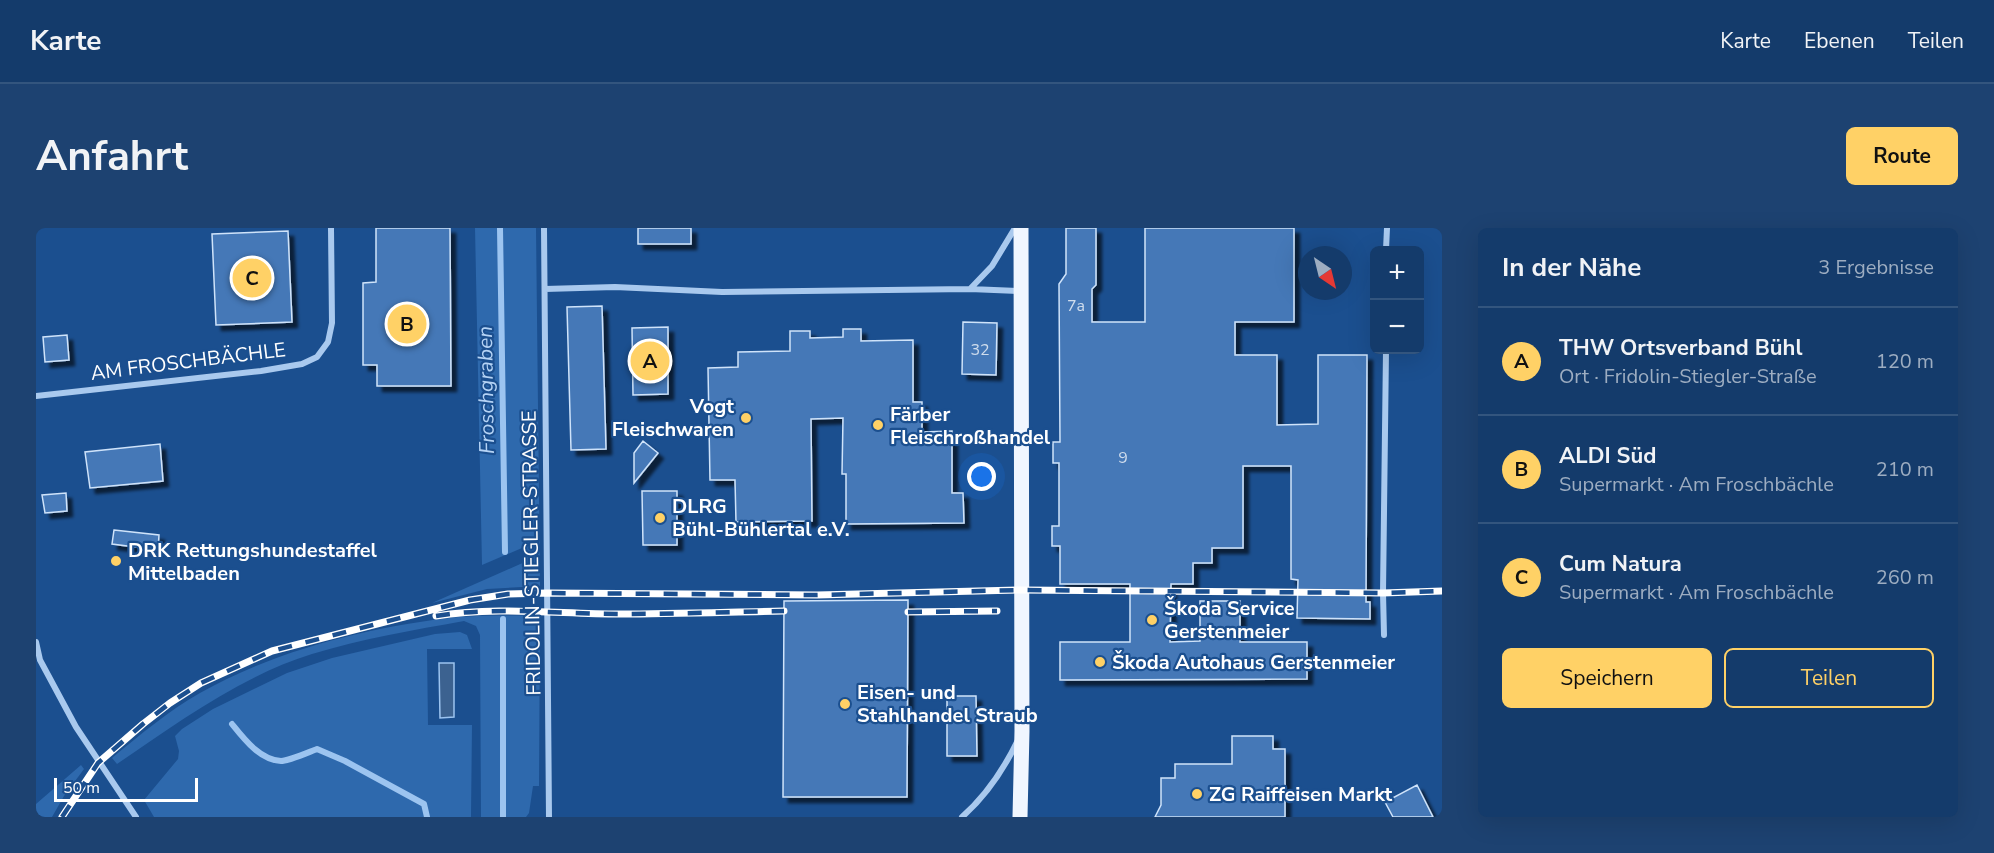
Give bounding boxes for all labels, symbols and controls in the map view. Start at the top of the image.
text: Karte [30,22,101,60]
text: Karte [1720,27,1771,55]
text: Ebenen [1804,27,1875,55]
text: Teilen [1908,27,1964,55]
button: Route [1846,127,1958,185]
text: Anfahrt [36,128,188,185]
north arrow [1298,246,1352,300]
map controls [1370,246,1424,354]
button: + [1370,246,1424,300]
text: In der Nähe [1502,250,1641,285]
text: 3 Ergebnisse [1818,254,1934,281]
pin: C [232,256,272,300]
house number: 7a [1067,295,1085,317]
button: − [1370,300,1424,354]
pin: B [388,302,427,346]
water label: Froschgraben [471,326,501,454]
text: THW Ortsverband Bühl [1559,333,1803,363]
street label: AM FROSCHBÄCHLE [89,336,287,387]
pin: A [630,338,670,384]
house number: 32 [970,339,990,361]
text: A [1514,348,1529,375]
text: 120 m [1876,348,1934,375]
text: Ort · Fridolin-Stiegler-Straße [1559,363,1817,390]
place label: Vogt Fleischwaren [612,393,734,443]
place label: Färber Fleischroßhandel [890,401,1051,451]
street label: FRIDOLIN-STIEGLER-STRASSE [516,410,547,696]
marker: Vogt Fleischwaren [739,411,753,425]
marker: Färber Fleischroßhandel [871,418,885,432]
text: ALDI Süd [1559,441,1656,471]
house number: 9 [1118,447,1128,469]
text: B [1515,456,1528,483]
text: 210 m [1876,456,1934,483]
your location [967,462,996,491]
text: Supermarkt · Am Froschbächle [1559,471,1834,498]
place label: DLRG Bühl-Bühlertal e.V. [672,493,850,543]
marker: DLRG Bühl-Bühlertal e.V. [653,511,667,525]
place label: DRK Rettungshundestaffel Mittelbaden [128,537,378,587]
text: Cum Natura [1559,549,1682,579]
marker: DRK Rettungshundestaffel Mittelbaden [109,554,123,568]
text: C [1515,564,1528,591]
text: 260 m [1876,564,1934,591]
text: Supermarkt · Am Froschbächle [1559,579,1834,606]
place label: Škoda Service Gerstenmeier [1164,595,1295,645]
marker: Škoda Service Gerstenmeier [1145,613,1159,627]
button: Speichern [1502,648,1712,708]
button: Teilen [1724,648,1934,708]
place label: Škoda Autohaus Gerstenmeier [1112,649,1395,676]
marker: Škoda Autohaus Gerstenmeier [1093,655,1107,669]
place label: Eisen- und Stahlhandel Straub [857,679,1038,729]
marker: Eisen- und Stahlhandel Straub [838,697,852,711]
scale bar [54,775,198,802]
text: 50 m [63,777,100,799]
place label: ZG Raiffeisen Markt [1209,781,1393,808]
marker: ZG Raiffeisen Markt [1190,787,1204,801]

